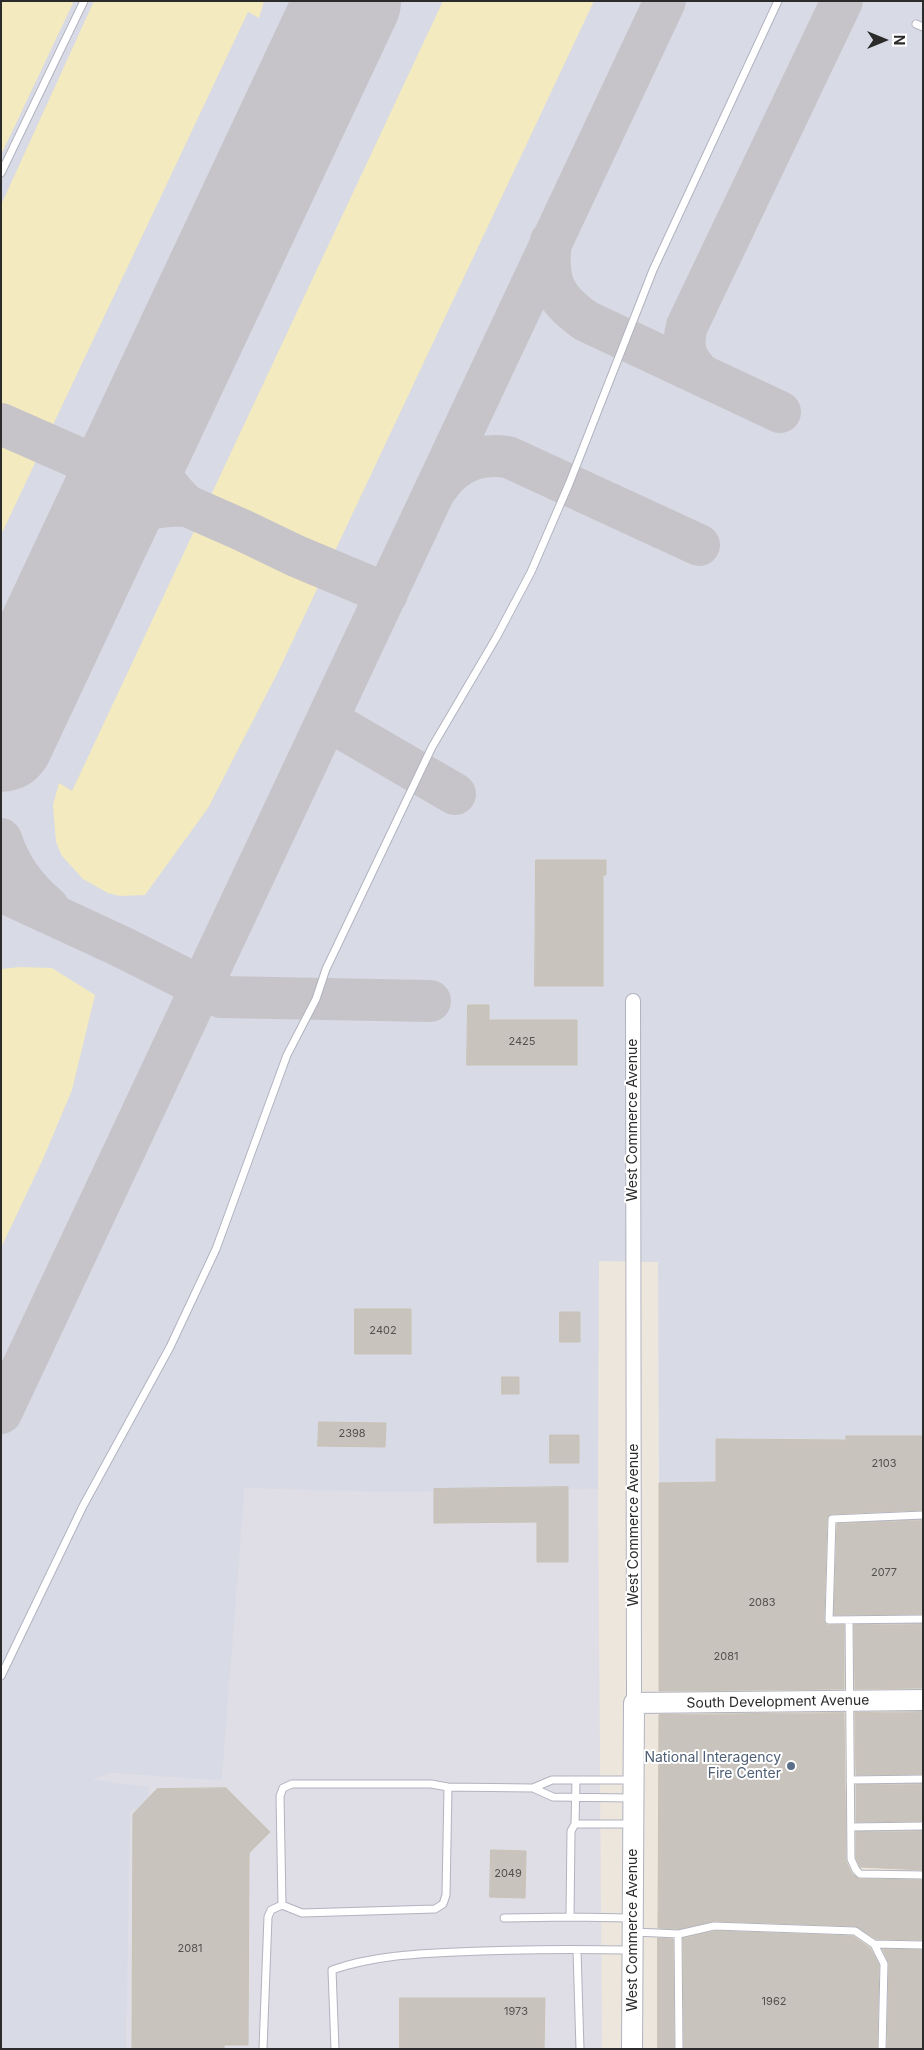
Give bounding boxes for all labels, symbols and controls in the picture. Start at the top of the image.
north arrow [859,15,909,65]
text: N [891,35,908,45]
house number: 2425 [508,1035,536,1049]
street label: West Commerce Avenue [625,1039,641,1201]
house number: 2402 [369,1324,397,1338]
house number: 2398 [338,1427,366,1441]
street label: West Commerce Avenue [626,1444,642,1606]
house number: 2103 [872,1457,896,1471]
house number: 2077 [871,1566,897,1580]
house number: 2083 [748,1596,776,1610]
house number: 2081 [714,1650,738,1664]
street label: South Development Avenue [686,1692,870,1712]
place label: National Interagency Fire Center [644,1750,781,1782]
marker: National Interagency Fire Center [785,1760,797,1772]
street label: West Commerce Avenue [625,1849,641,2011]
house number: 2049 [494,1867,522,1881]
house number: 2081 [178,1942,202,1956]
house number: 1962 [762,1995,786,2009]
house number: 1973 [504,2005,528,2019]

